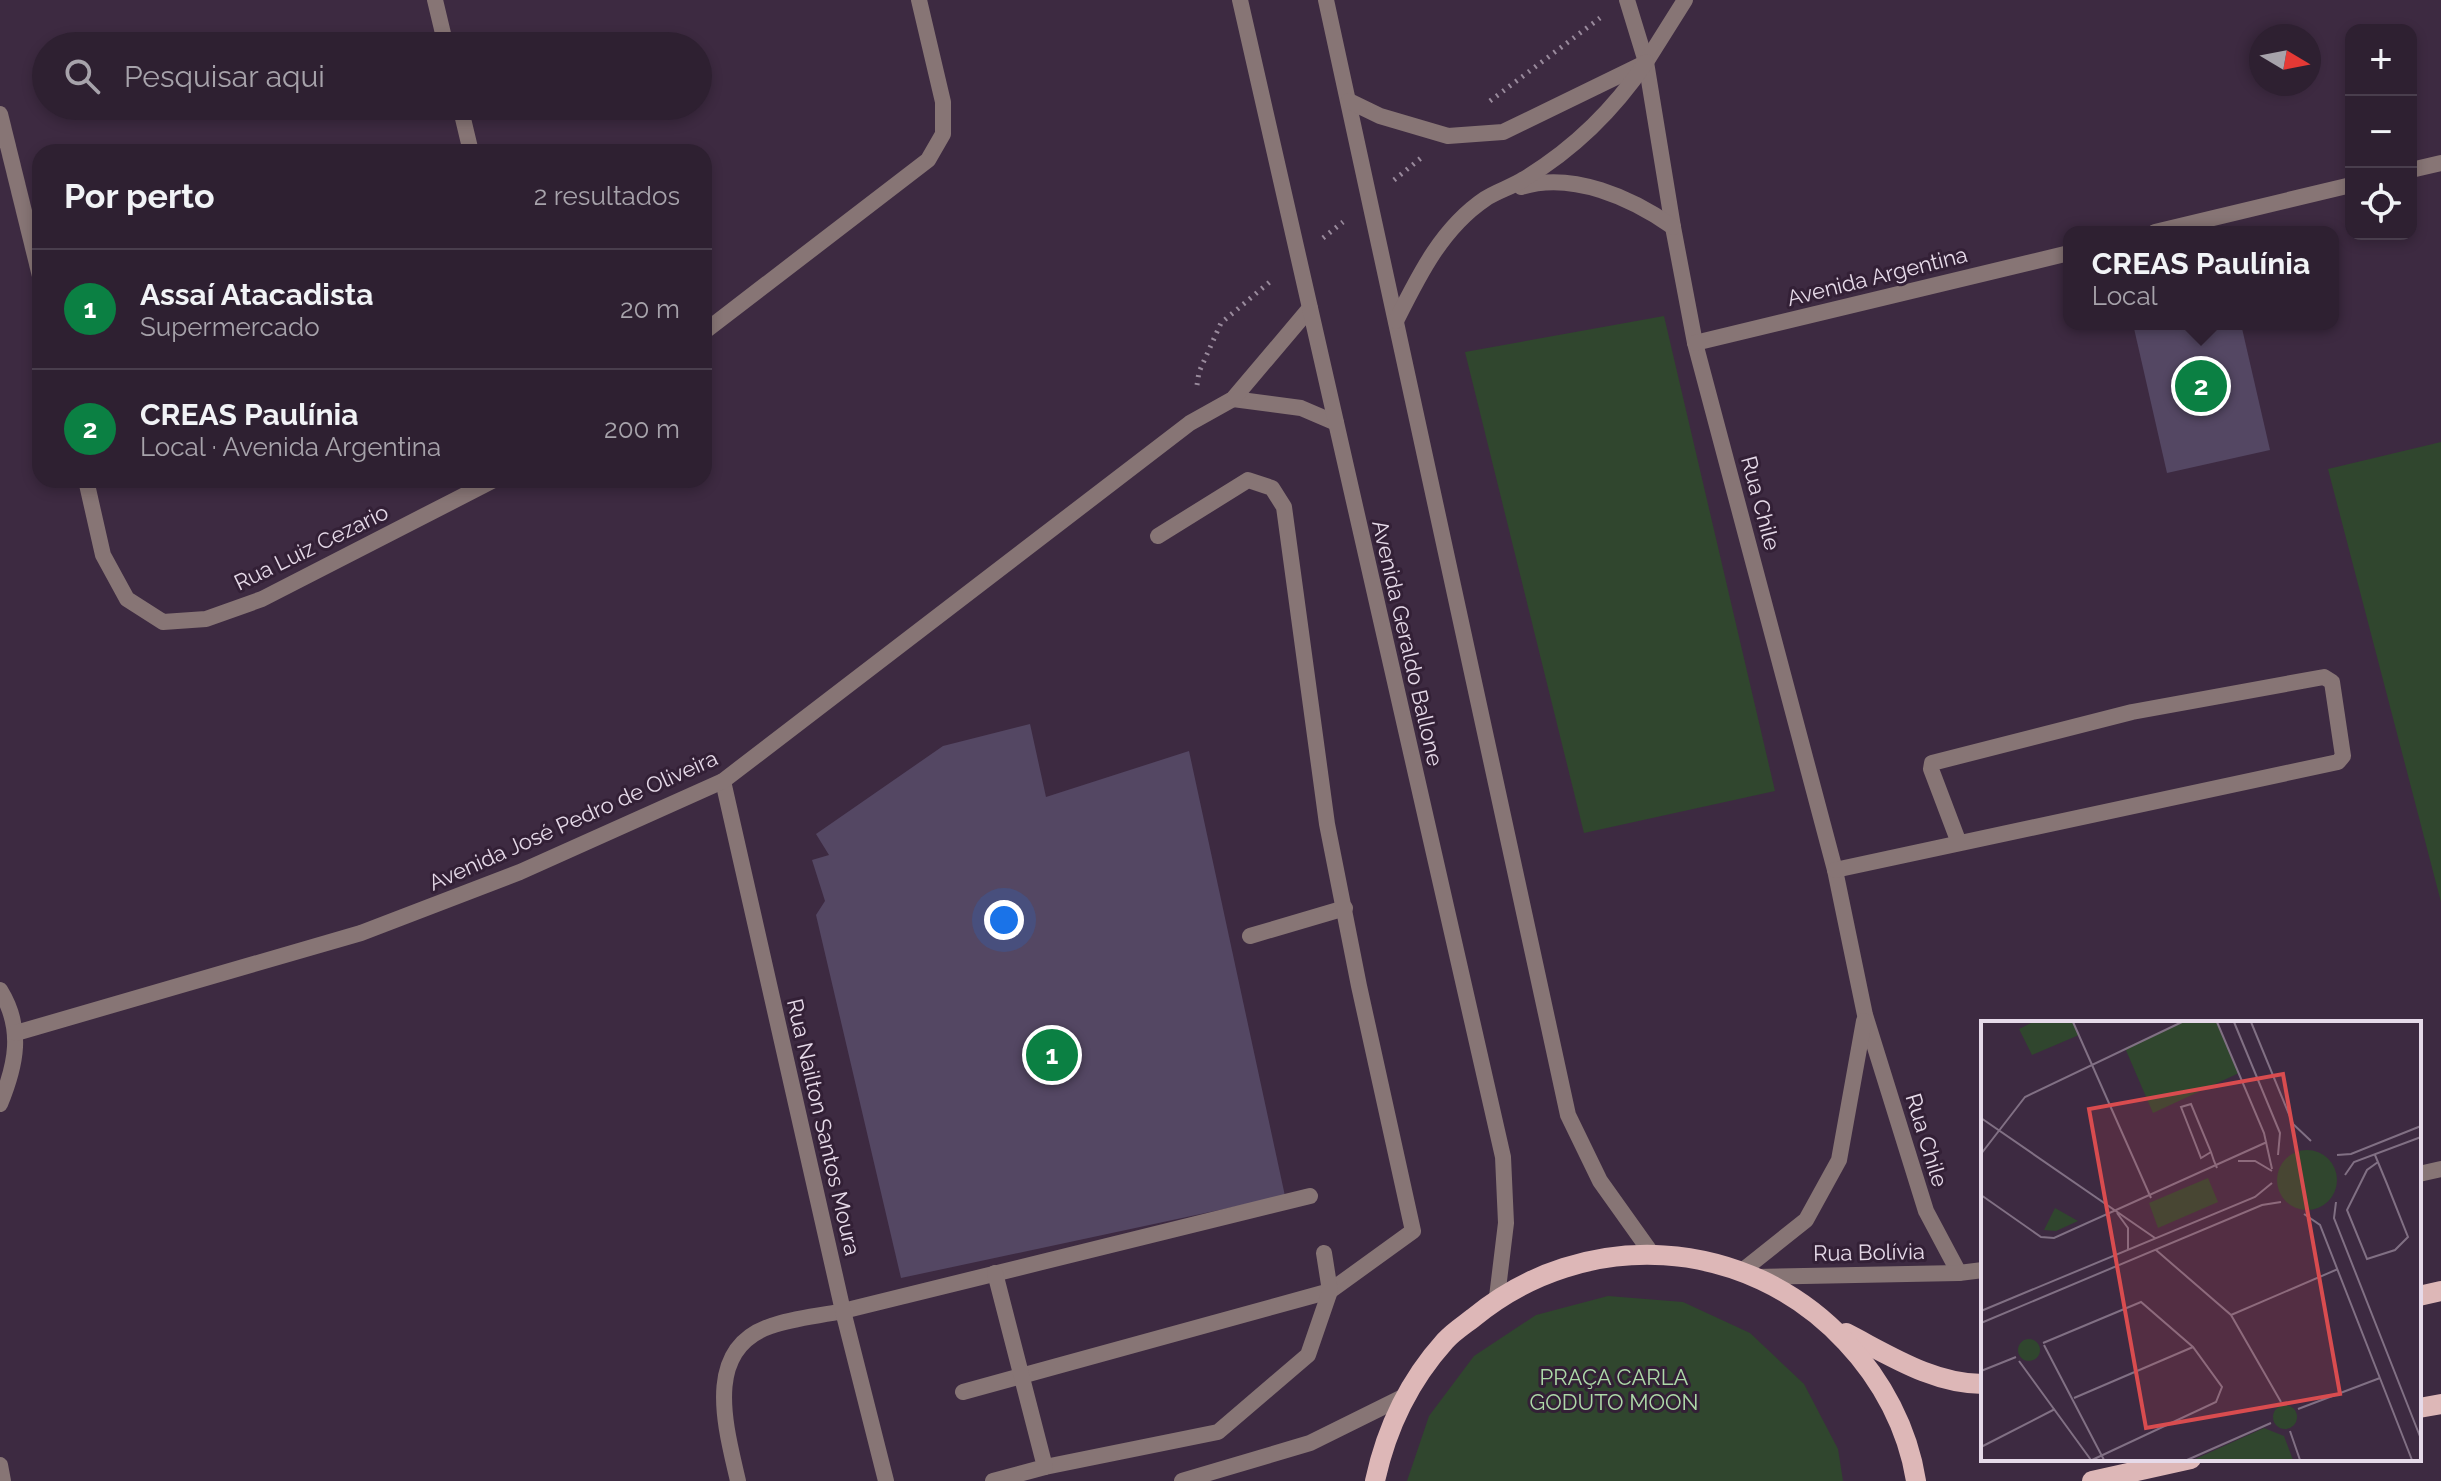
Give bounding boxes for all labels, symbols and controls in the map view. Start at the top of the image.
north arrow [2249,24,2321,96]
map controls [2345,24,2417,240]
button: + [2345,24,2417,96]
search box [32,32,712,120]
icon: search [60,54,104,98]
text: Pesquisar aqui [124,59,325,94]
button: − [2345,96,2417,168]
button: locate [2345,168,2417,240]
text: Por perto [64,176,215,216]
text: 2 resultados [534,181,680,211]
popup [2063,226,2339,330]
street label: Avenida Argentina [1784,241,1970,311]
text: CREAS Paulínia [2092,246,2310,281]
text: Assaí Atacadista [140,277,373,312]
text: Local [2092,281,2158,311]
text: 1 [84,294,96,324]
text: 20 m [620,294,680,324]
text: Supermercado [140,312,320,342]
pin: 2 [2175,356,2227,416]
text: CREAS Paulínia [140,397,358,432]
text: 2 [83,414,97,444]
text: 200 m [604,414,680,444]
text: Local · Avenida Argentina [140,432,441,462]
street label: Rua Chile [1736,453,1786,553]
street label: Rua Luiz Cezario [230,498,392,596]
street label: Avenida Geraldo Ballone [1367,518,1449,768]
street label: Avenida José Pedro de Oliveira [424,744,722,896]
your location [984,900,1024,940]
street label: Rua Nailton Santos Moura [782,996,866,1258]
inset map [1981,1021,2421,1461]
pin: 1 [1026,1025,1078,1085]
street label: Rua Chile [1900,1090,1954,1190]
street label: Rua Bolívia [1813,1238,1925,1266]
park label: PRAÇA CARLA GODUTO MOON [1530,1364,1698,1415]

